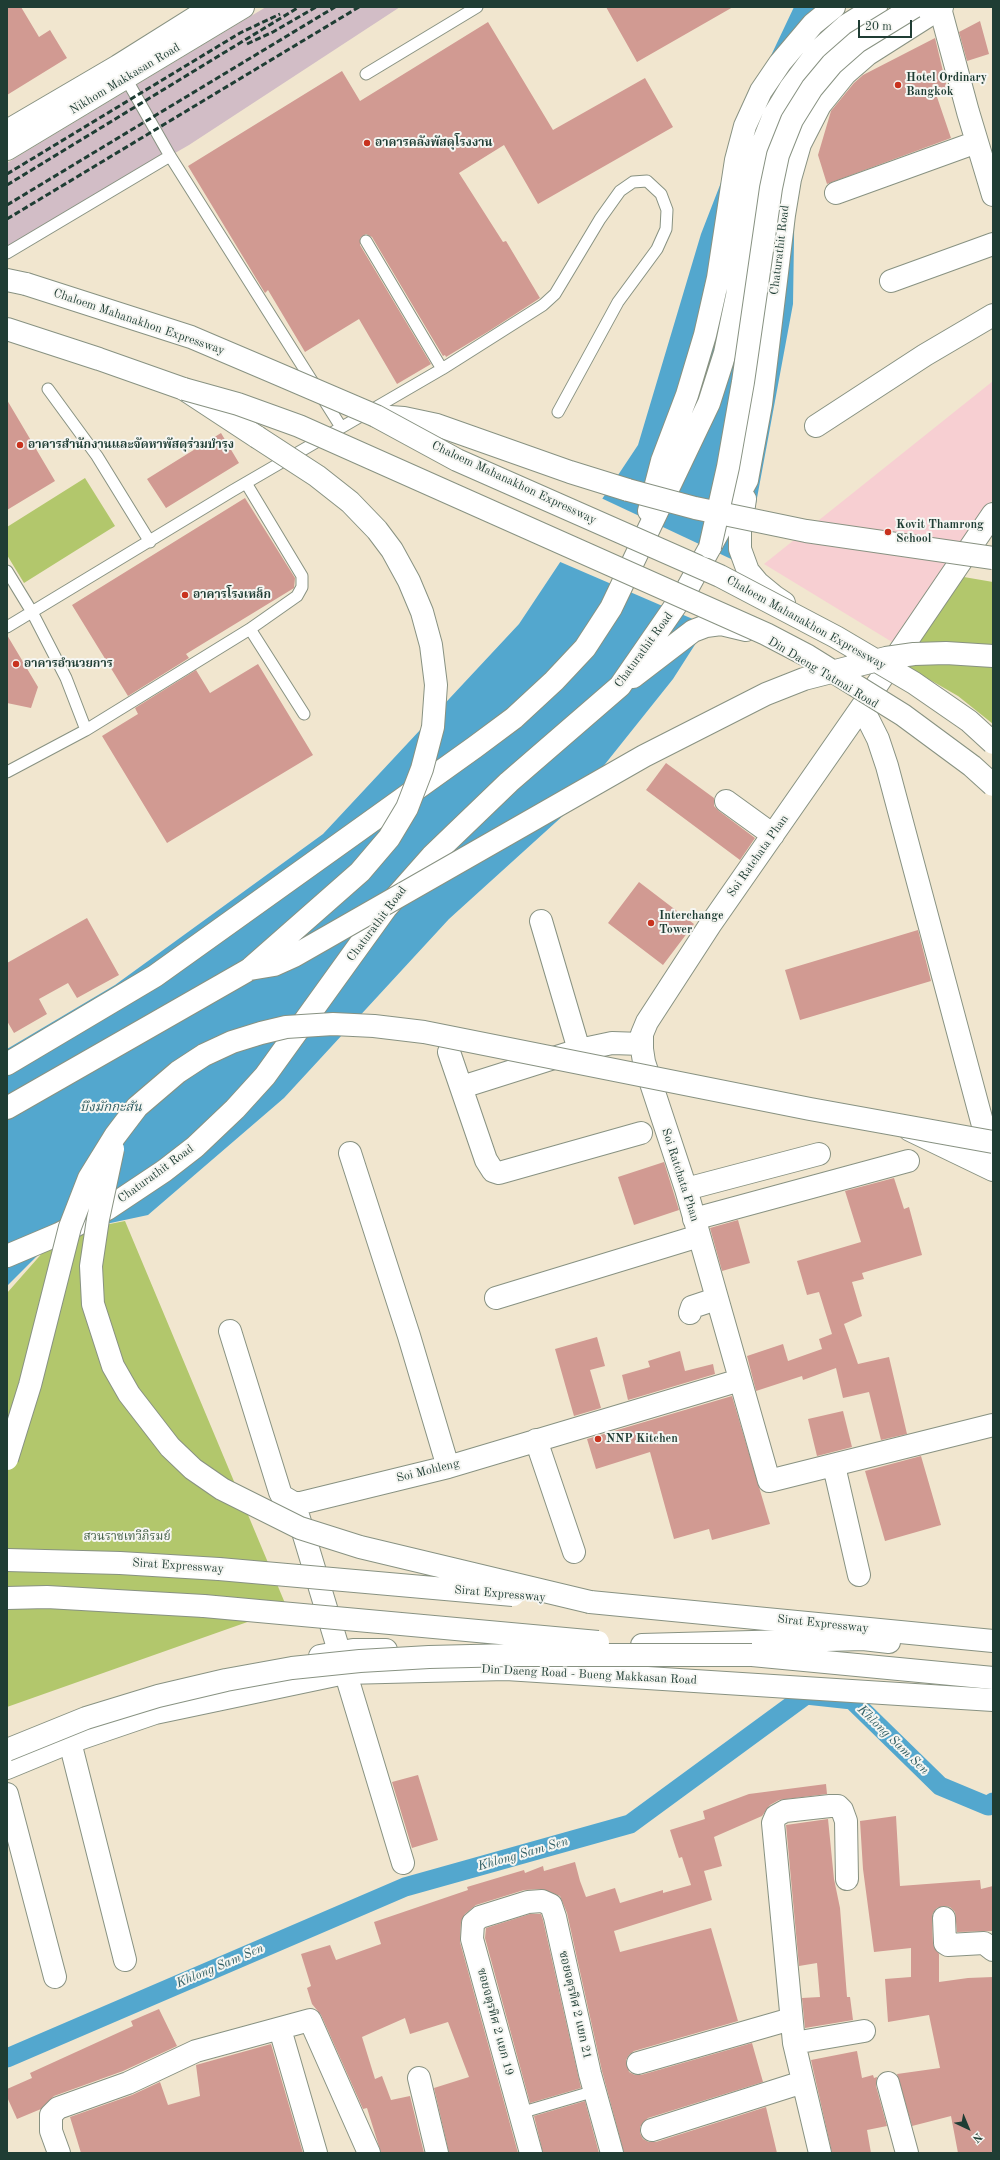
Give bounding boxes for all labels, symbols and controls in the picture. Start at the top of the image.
scale bar [860,12,914,38]
text: 20 m [865,21,892,33]
street label: Nikhom Makkasan Road [67,40,183,118]
place label: Hotel Ordinary Bangkok [906,71,987,99]
marker: Hotel Ordinary Bangkok [893,80,903,90]
place label: อาคารคลังพัสดุโรงงาน [375,136,493,150]
marker: อาคารคลังพัสดุโรงงาน [362,138,372,148]
street label: Chaturathit Road [767,204,793,296]
street label: Chaloem Mahanakhon Expressway [52,286,226,358]
place label: อาคารสำนักงานและจัดหาพัสดุร่วมบำรุง [28,438,234,452]
street label: Chaloem Mahanakhon Expressway [429,438,599,528]
marker: อาคารสำนักงานและจัดหาพัสดุร่วมบำรุง [15,440,25,450]
place label: Kovit Thamrong School [896,518,984,546]
marker: Kovit Thamrong School [883,527,893,537]
street label: Chaloem Mahanakhon Expressway [724,573,888,673]
place label: อาคารโรงเหล็ก [193,588,271,602]
marker: อาคารโรงเหล็ก [180,590,190,600]
street label: Chaturathit Road [612,609,676,691]
street label: Din Daeng Tatmai Road [765,634,881,712]
place label: อาคารอำนวยการ [24,657,113,671]
marker: อาคารอำนวยการ [11,659,21,669]
street label: Soi Ratchata Phan [724,812,792,900]
street label: Chaturathit Road [344,884,410,964]
place label: Interchange Tower [659,909,724,937]
marker: Interchange Tower [646,918,656,928]
water label: บึงมักกะสัน [80,1100,142,1116]
street label: Soi Ratchata Phan [658,1127,702,1223]
street label: Chaturathit Road [115,1142,197,1206]
place label: NNP Kitchen [606,1432,678,1446]
marker: NNP Kitchen [593,1434,603,1444]
street label: Soi Mohleng [395,1456,461,1486]
park label: สวนราชเทวีภิรมย์ [83,1530,171,1544]
street label: Sirat Expressway [132,1556,224,1576]
street label: Sirat Expressway [454,1583,546,1605]
street label: Sirat Expressway [777,1612,869,1636]
street label: Din Daeng Road - Bueng Makkasan Road [481,1662,697,1688]
water label: Khlong Sam Sen [854,1702,932,1778]
water label: Khlong Sam Sen [476,1834,570,1874]
water label: Khlong Sam Sen [174,1941,266,1991]
street label: ซอยจตุรทิศ 2 แยก 21 [556,1949,594,2061]
street label: ซอยจตุรทิศ 2 แยก 19 [474,1967,516,2077]
north arrow [948,2108,988,2148]
text: N [970,2130,984,2144]

